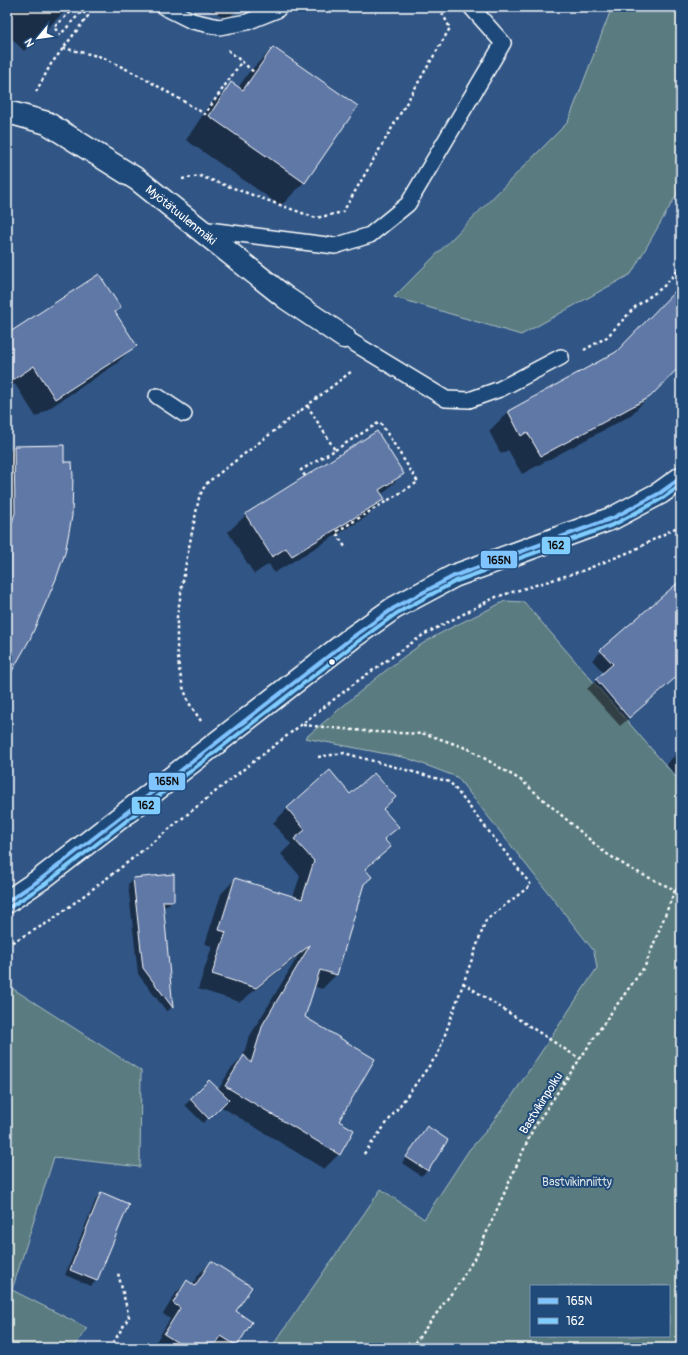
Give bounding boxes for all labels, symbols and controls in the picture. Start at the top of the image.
north arrow [18,18,58,58]
text: N [22,36,37,49]
street label: Myötätuulenmäki [142,182,219,248]
line badge: 162 [541,536,571,555]
text: 162 [548,539,564,552]
line badge: 165N [480,550,518,569]
text: 165N [487,554,512,567]
unlabelled marker [327,657,337,667]
line badge: 165N [148,772,186,791]
text: 165N [155,775,180,788]
line badge: 162 [131,796,161,815]
text: 162 [138,799,154,812]
street label: Bastvikinpolku [517,1070,566,1137]
park label: Bastvikinniitty [542,1175,612,1190]
legend [530,1285,670,1337]
text: 165N [566,1294,592,1309]
text: 162 [566,1314,585,1329]

